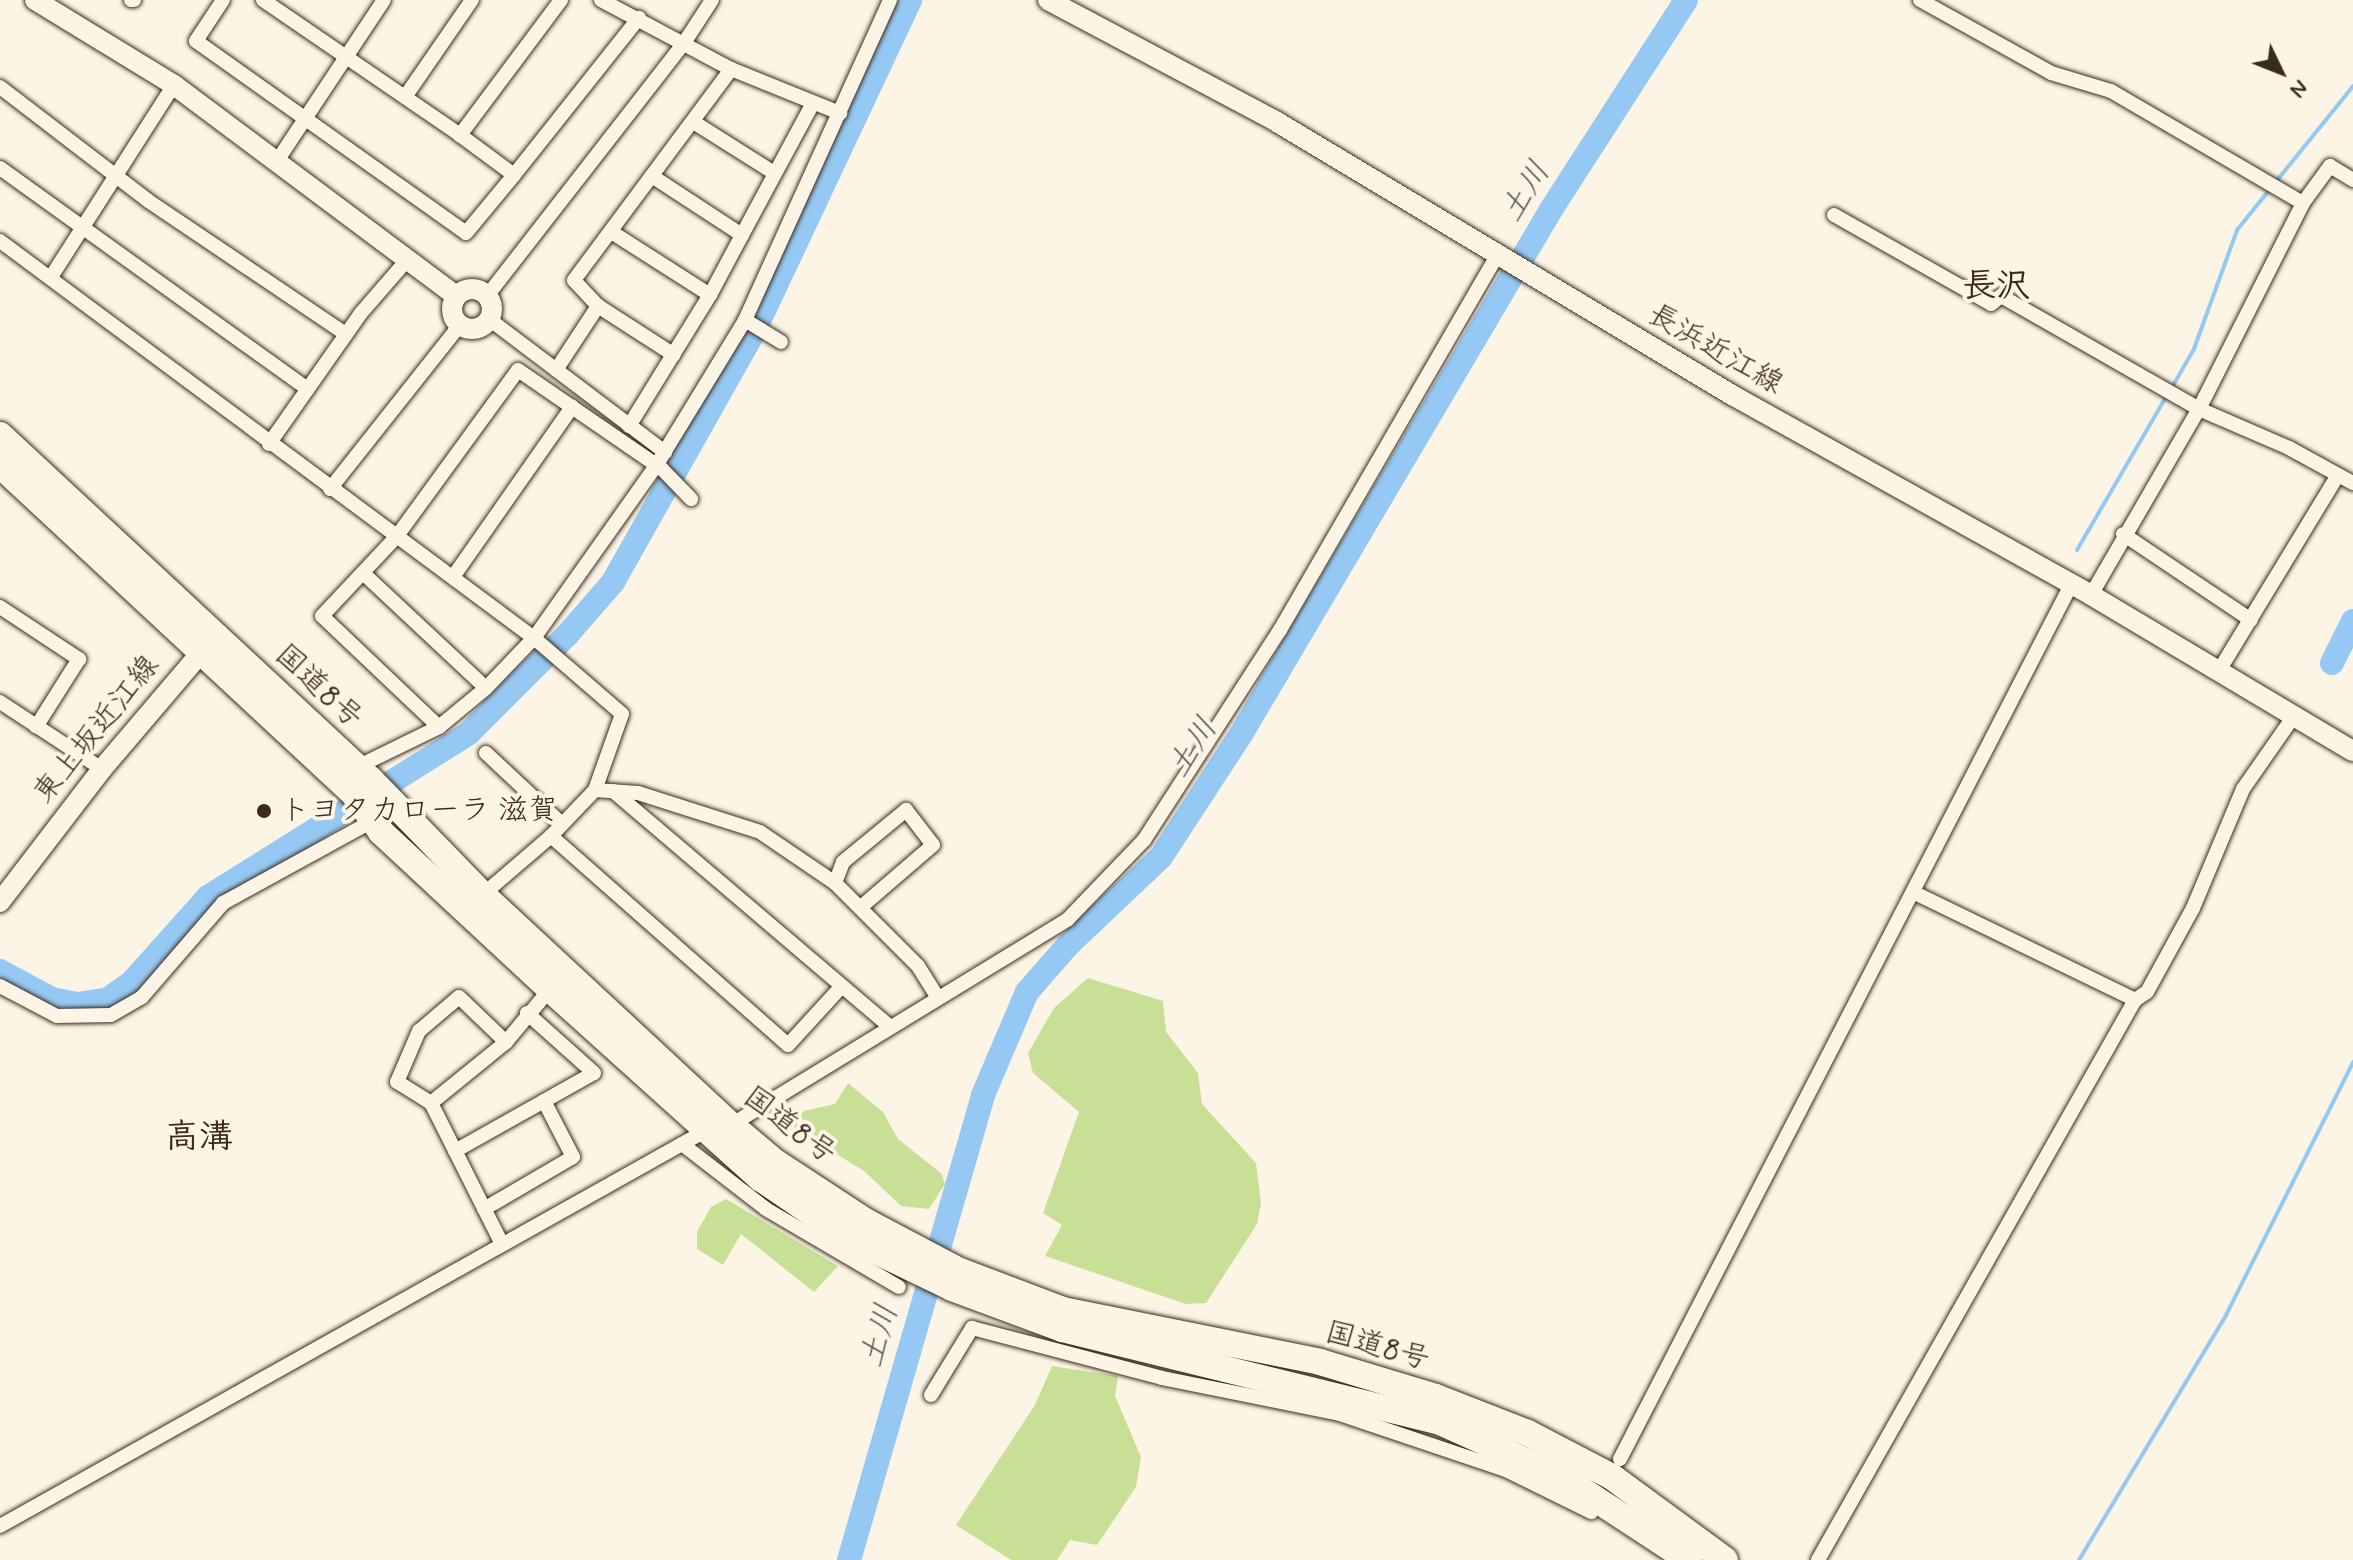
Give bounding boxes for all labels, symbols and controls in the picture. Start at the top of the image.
north arrow [2241,32,2321,112]
text: N [2283,73,2314,103]
water label: 土川 [1493,155,1559,229]
district label: 長沢 [1962,267,2030,307]
street label: 長浜近江線 [1641,297,1789,403]
street label: 国道8号 [267,637,369,737]
street label: 東上坂近江線 [26,649,168,811]
water label: 土川 [1159,711,1227,785]
place label: トヨタカローラ 滋賀 [280,793,558,829]
marker: トヨタカローラ 滋賀 [255,802,273,820]
street label: 国道8号 [735,1079,843,1173]
district label: 高溝 [165,1118,233,1158]
water label: 土川 [853,1300,907,1372]
street label: 国道8号 [1321,1315,1433,1379]

